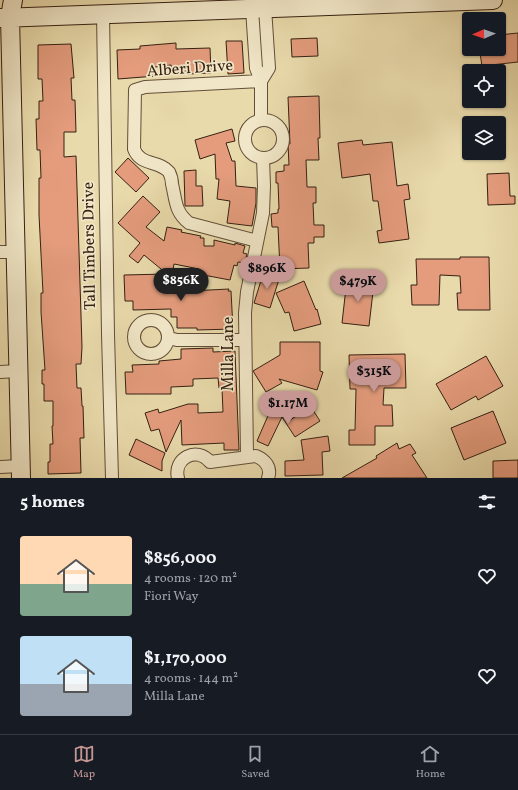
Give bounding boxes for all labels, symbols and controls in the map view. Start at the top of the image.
north arrow [462,12,506,56]
map controls [462,12,506,160]
street label: Alberi Drive [146,55,234,83]
button: locate [462,64,506,108]
button: layers [462,116,506,160]
street label: Tall Timbers Drive [78,182,102,310]
pin: $896K [239,256,295,290]
text: $896K [248,260,286,278]
pin: $856K [153,268,209,302]
pin: $479K [330,269,386,303]
text: $856K [163,272,199,290]
text: $479K [339,273,377,291]
street label: Milla Lane [218,317,240,391]
pin: $315K [346,359,402,393]
text: $315K [357,363,391,381]
pin: $1.17M [255,391,321,425]
text: $1.17M [268,395,308,413]
text: 5 homes [20,491,85,514]
icon: filters [476,491,498,513]
text: $856,000 [144,547,217,570]
icon: home [52,552,100,600]
icon: heart [476,565,498,587]
text: 4 rooms · 120 m² [144,570,237,588]
text: Fiori Way [144,588,199,606]
text: $1,170,000 [144,647,227,670]
icon: home [52,652,100,700]
icon: heart [476,665,498,687]
text: 4 rooms · 144 m² [144,670,238,688]
text: Milla Lane [144,688,205,706]
tab: Map [73,743,95,782]
tab: Saved [241,743,270,782]
tab: Home [416,743,445,782]

